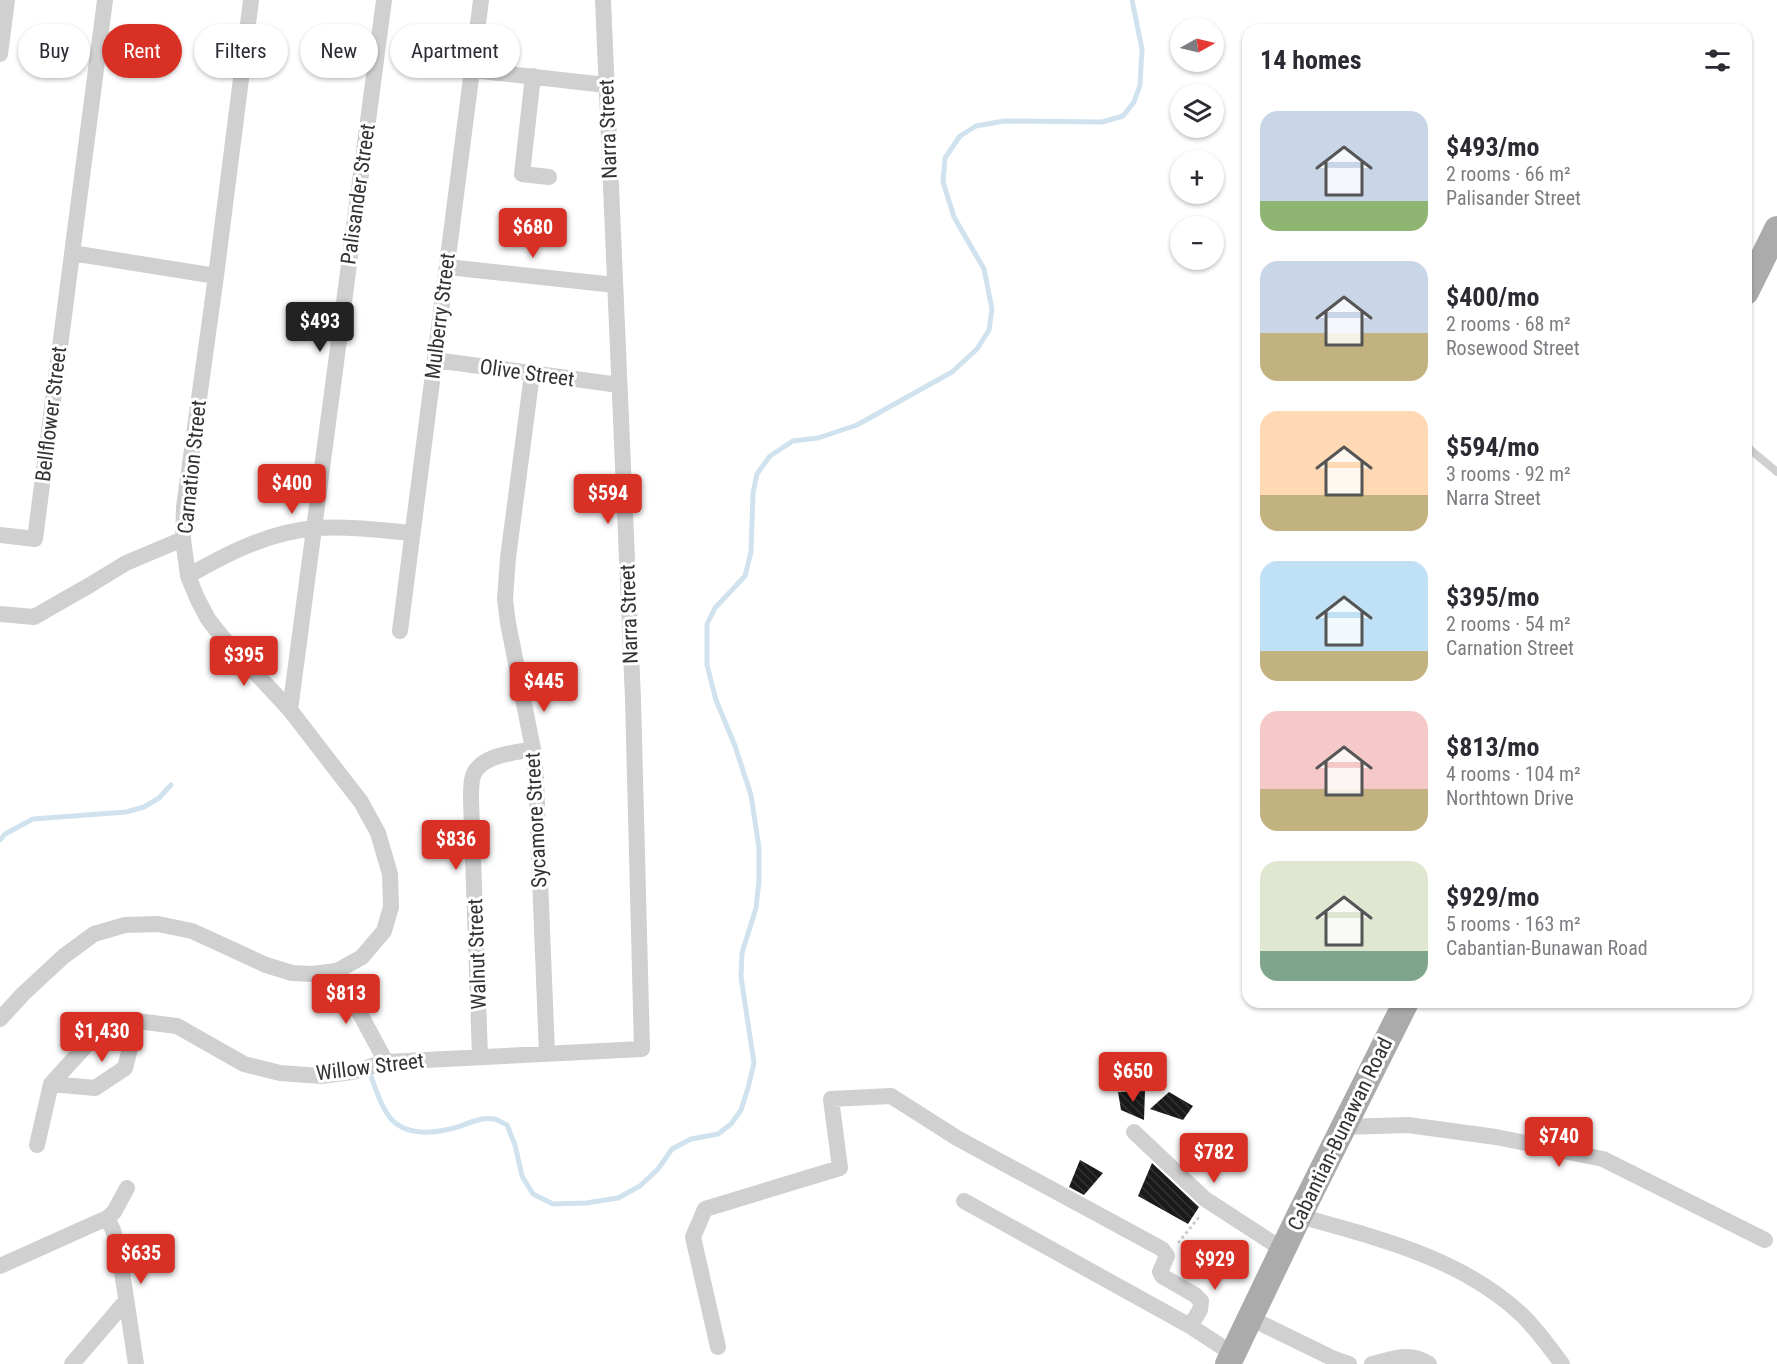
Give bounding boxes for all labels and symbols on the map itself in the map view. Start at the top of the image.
north arrow [1170,18,1224,72]
street label: Narra Street [594,79,622,179]
street label: Palisander Street [336,122,380,266]
pin: $680 [497,208,569,259]
street label: Mulberry Street [420,252,460,380]
pin: $493 [284,302,356,353]
street label: Bellflower Street [31,345,71,483]
street label: Olive Street [478,355,576,391]
street label: Carnation Street [173,399,211,535]
pin: $400 [256,464,328,515]
pin: $594 [572,474,644,525]
street label: Narra Street [615,564,643,664]
pin: $395 [208,636,280,687]
pin: $445 [508,662,580,713]
street label: Sycamore Street [520,752,552,888]
pin: $836 [420,820,492,871]
street label: Walnut Street [463,898,491,1010]
pin: $813 [310,974,382,1025]
pin: $1,430 [53,1012,151,1063]
street label: Cabantian-Bunawan Road [1283,1034,1397,1234]
street label: Willow Street [315,1048,425,1086]
pin: $650 [1097,1052,1169,1103]
pin: $740 [1523,1117,1595,1168]
pin: $782 [1178,1133,1250,1184]
pin: $635 [105,1234,177,1285]
pin: $929 [1179,1240,1251,1291]

